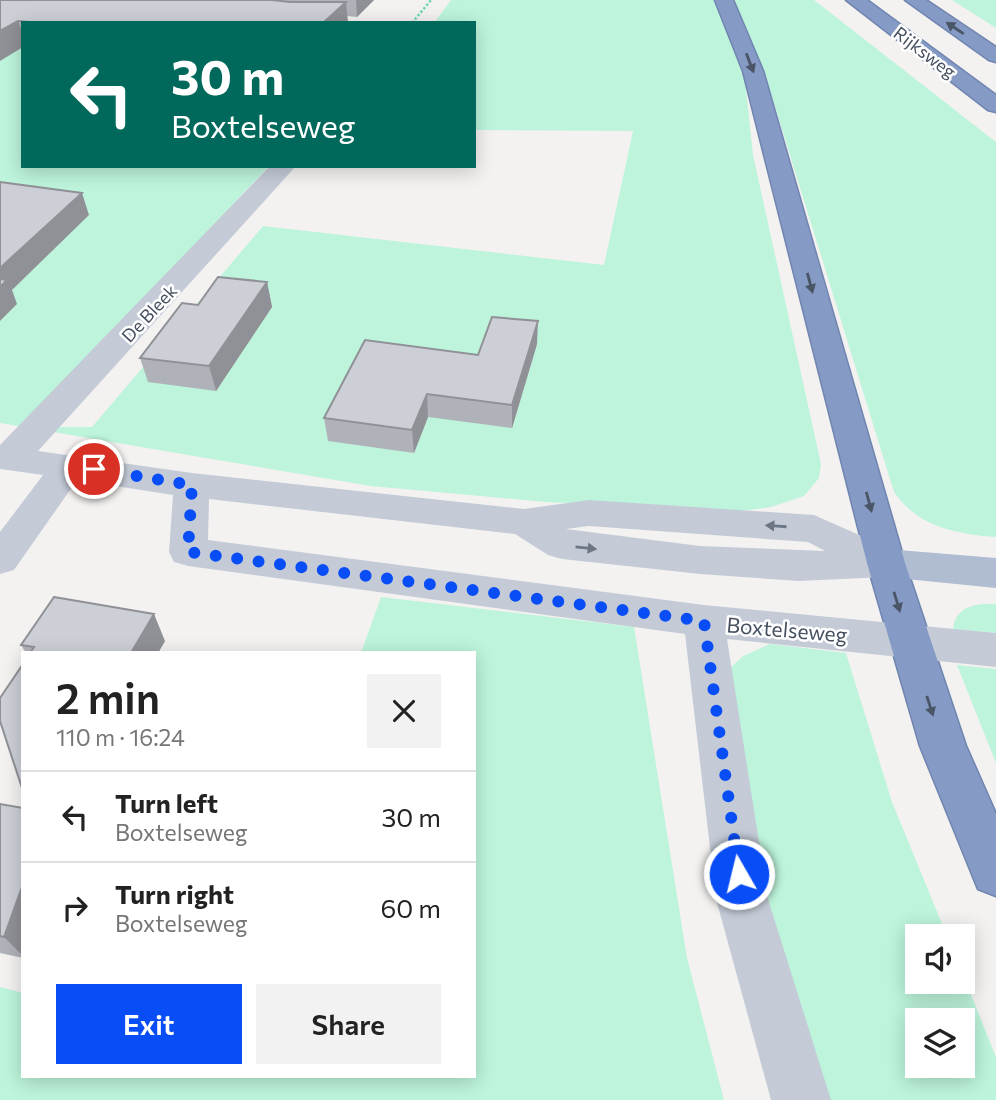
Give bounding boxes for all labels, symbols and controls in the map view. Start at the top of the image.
street label: Rijksweg [889,21,961,83]
one-way arrow [946,21,964,35]
text: 30 m [171,45,284,105]
icon: left [56,49,147,140]
one-way arrow [744,53,755,74]
text: Boxtelseweg [171,105,355,145]
one-way arrow [805,272,816,294]
street label: De Bleek [117,279,181,347]
pin [64,439,124,499]
icon: arrive [75,450,113,488]
one-way arrow [864,491,875,513]
one-way arrow [765,520,787,531]
one-way arrow [575,542,597,553]
one-way arrow [893,592,903,613]
street label: Boxtelseweg [726,611,848,647]
text: 2 min [56,671,160,723]
button: close [367,674,441,748]
one-way arrow [925,695,936,716]
text: 110 m · 16:24 [56,723,185,751]
text: Turn left [115,787,218,818]
icon: left [56,798,94,836]
text: 30 m [382,801,441,832]
text: Boxtelseweg [115,818,247,846]
position arrow [702,837,776,911]
text: Turn right [115,878,234,909]
icon: right [56,889,94,927]
text: 60 m [381,892,441,923]
text: Boxtelseweg [115,909,247,937]
map controls [905,924,975,1078]
button: sound [905,924,975,994]
button: Exit [56,984,242,1064]
button: Share [256,984,441,1064]
button: layers [905,1008,975,1078]

